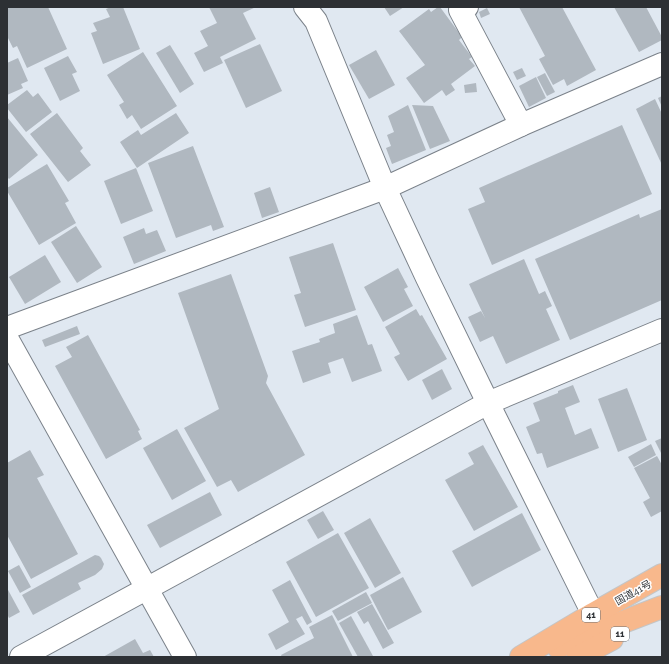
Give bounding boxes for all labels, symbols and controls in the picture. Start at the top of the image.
street label: 国道41号 [613,578,653,607]
road number: 41 [582,608,600,622]
road number: 11 [611,627,629,641]

